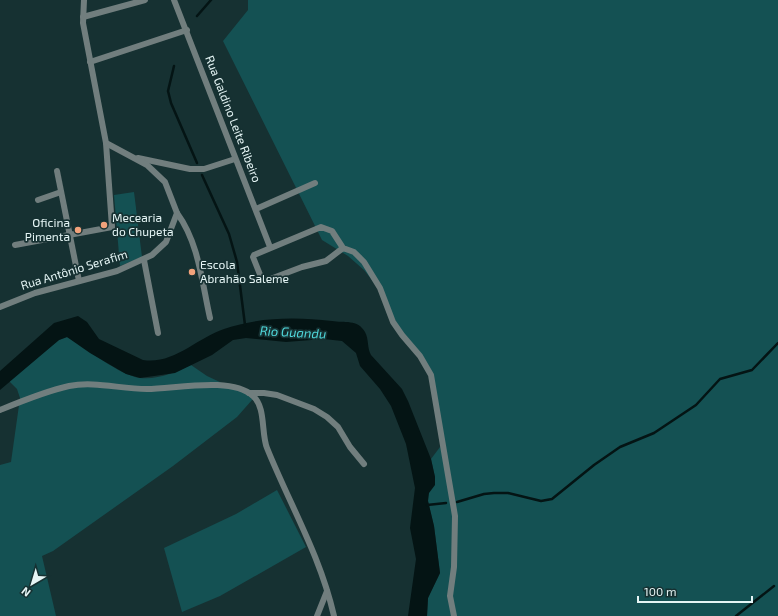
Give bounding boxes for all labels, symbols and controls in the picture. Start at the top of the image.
street label: Rua Galdino Leite Ribeiro [203,53,265,184]
place label: Mecearia do Chupeta [112,210,174,238]
place label: Oficina Pimenta [25,215,70,243]
marker: Mecearia do Chupeta [99,220,109,230]
marker: Oficina Pimenta [73,225,83,235]
street label: Rua Antônio Serafim [19,246,129,292]
place label: Escola Abrahão Saleme [200,257,289,285]
marker: Escola Abrahão Saleme [187,267,197,277]
water label: Rio Guandu [259,322,327,342]
north arrow [12,564,52,604]
scale bar [638,578,752,604]
text: 100 m [644,584,676,598]
text: N [18,585,33,600]

